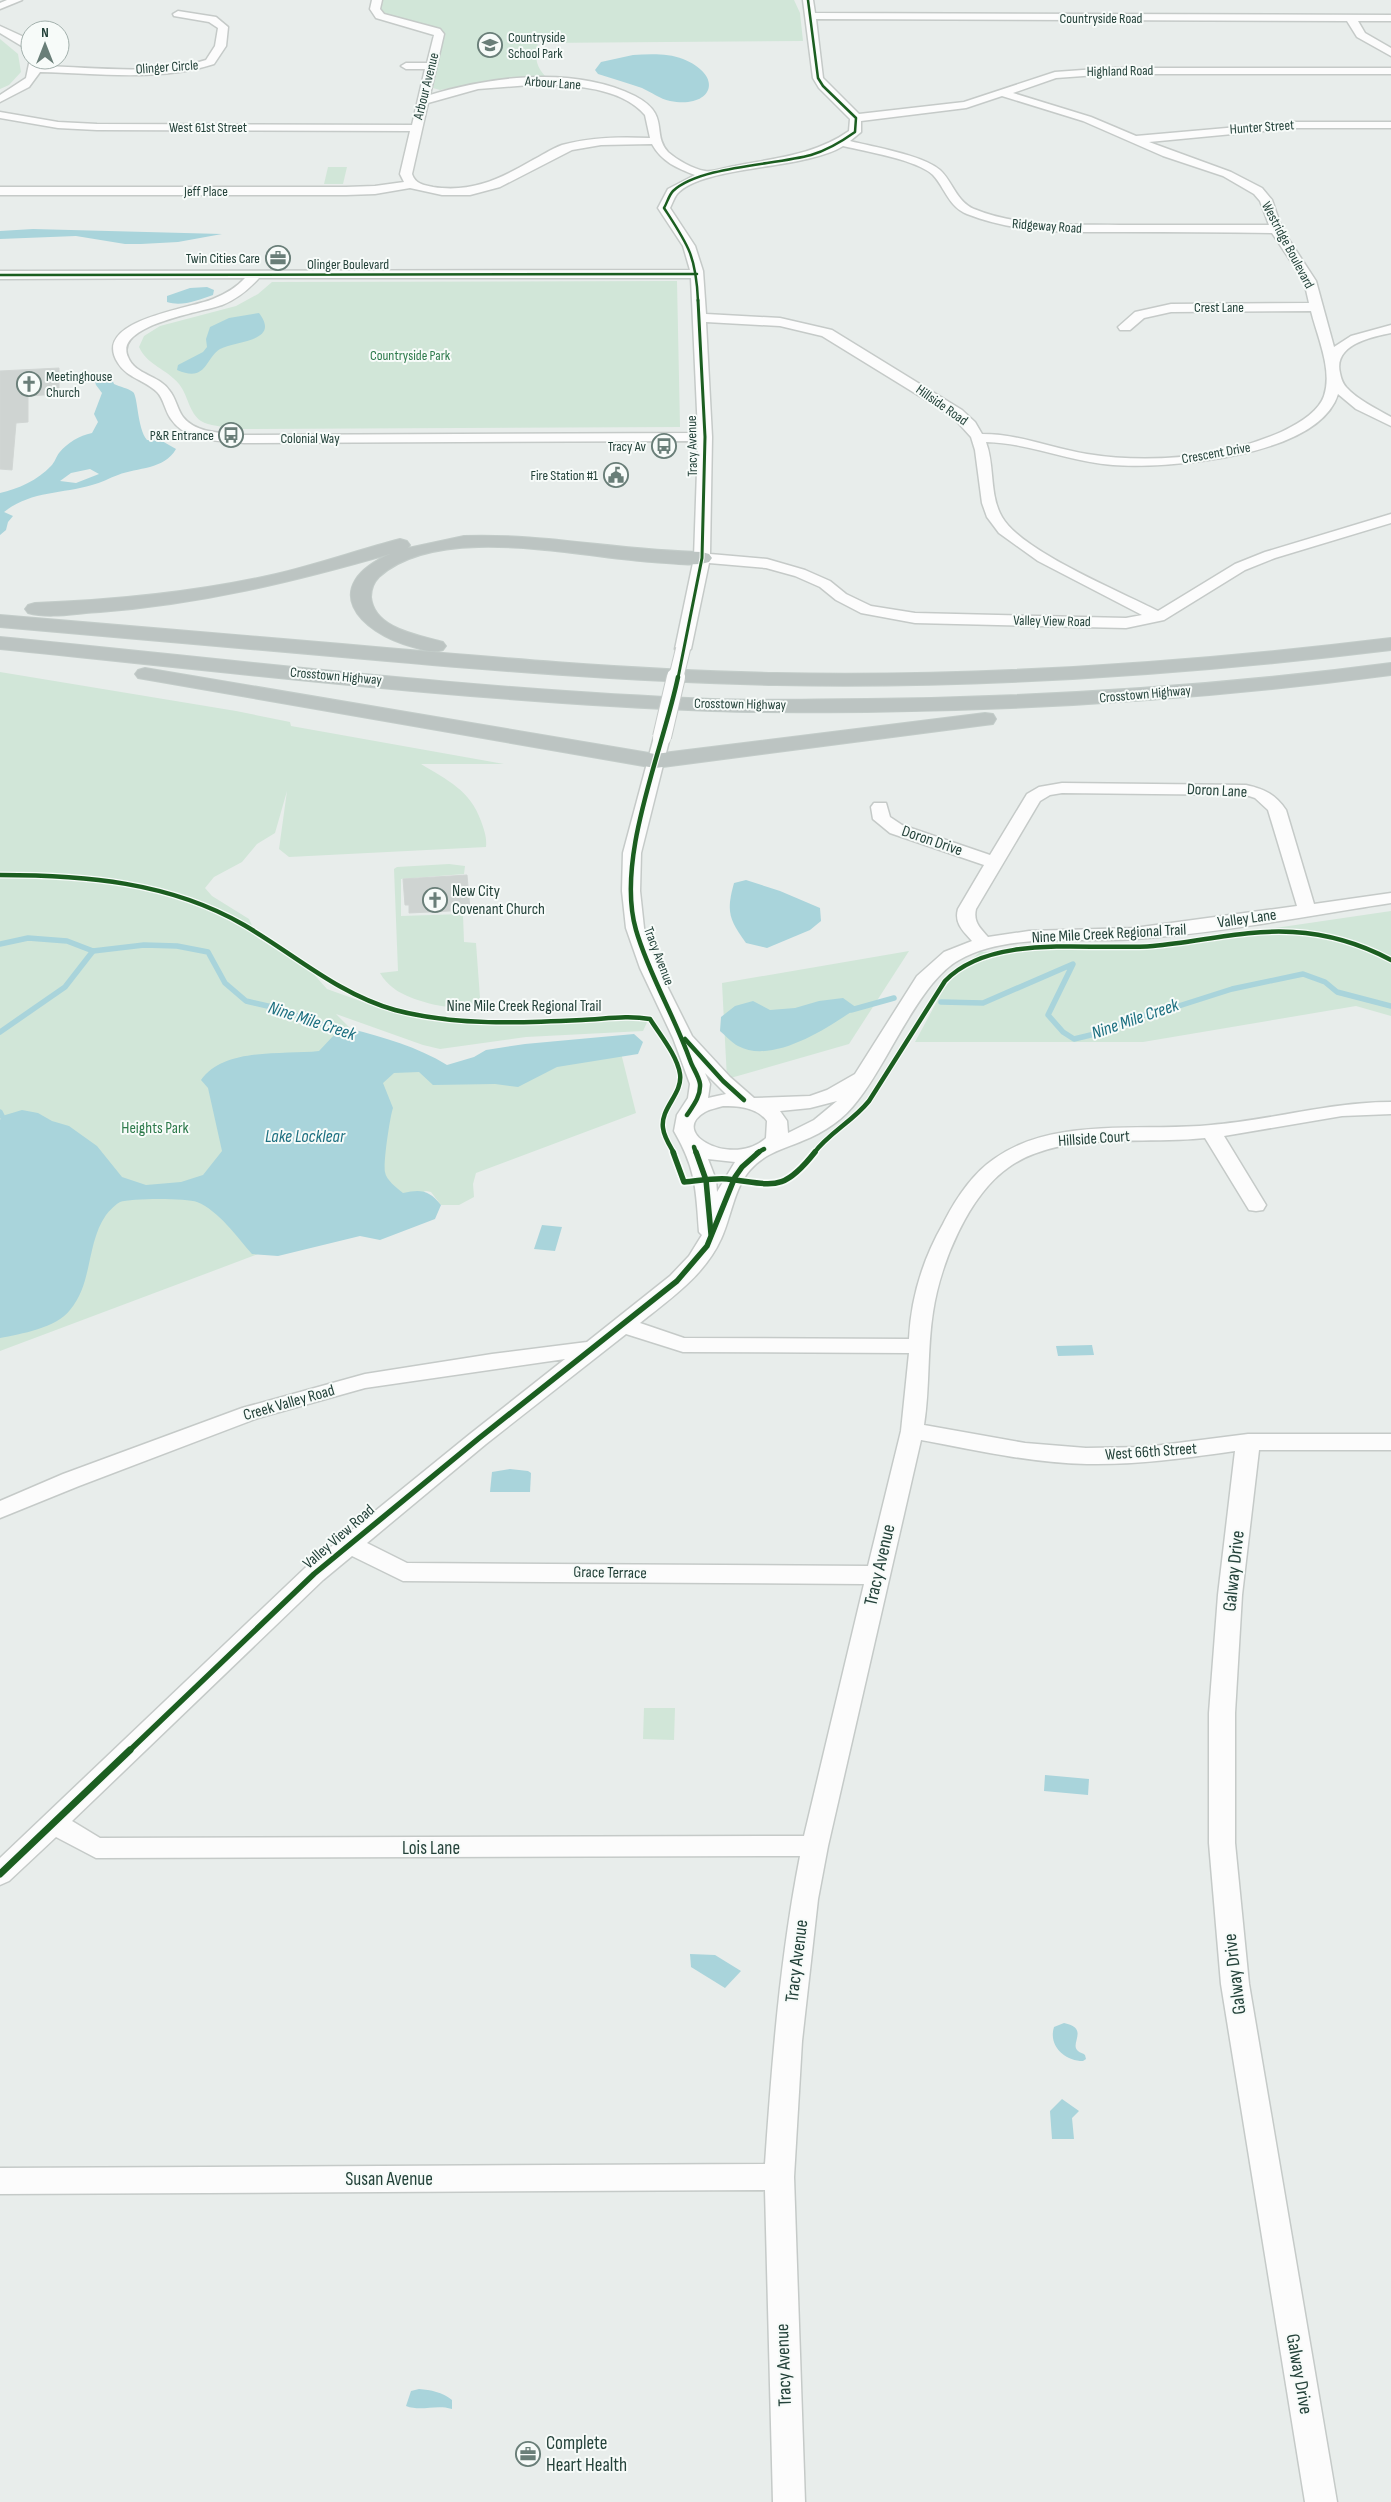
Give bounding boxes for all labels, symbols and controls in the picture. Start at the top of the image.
street label: Countryside Road [1060,10,1143,27]
north arrow [20,20,70,70]
text: N [41,24,49,41]
place label: Countryside School Park [508,29,565,62]
school or university icon: Countryside School Park [477,32,503,58]
street label: Arbour Avenue [409,51,443,122]
street label: Olinger Circle [135,56,199,78]
street label: Highland Road [1087,62,1154,80]
street label: Arbour Lane [523,72,582,93]
street label: Hunter Street [1229,116,1295,138]
street label: West 61st Street [169,119,247,136]
street label: Jeff Place [183,183,228,200]
street label: Westridge Boulevard [1258,199,1318,291]
street label: Ridgeway Road [1012,215,1083,237]
office icon: Twin Cities Care [265,245,291,271]
place label: Twin Cities Care [186,250,260,267]
street label: Olinger Boulevard [307,256,389,273]
street label: Crest Lane [1194,299,1244,316]
park label: Countryside Park [370,347,451,364]
place label: Meetinghouse Church [46,368,112,401]
church icon: Meetinghouse Church [16,371,42,397]
street label: Hillside Road [913,381,971,429]
street label: Tracy Avenue [683,415,701,477]
bus stop icon: P&R Entrance [218,422,244,448]
place label: P&R Entrance [150,427,214,444]
street label: Colonial Way [280,430,340,447]
bus stop icon: Tracy Av [651,433,677,459]
place label: Tracy Av [608,438,647,455]
street label: Crescent Drive [1180,439,1252,467]
public building icon: Fire Station #1 [603,462,629,488]
place label: Fire Station #1 [530,467,598,484]
street label: Valley View Road [1013,612,1091,630]
street label: Crosstown Highway [289,664,383,689]
street label: Crosstown Highway [1098,681,1192,706]
street label: Crosstown Highway [694,695,787,713]
street label: Doron Lane [1186,780,1248,802]
street label: Doron Drive [899,822,965,860]
place label: New City Covenant Church [452,882,545,919]
church icon: New City Covenant Church [422,887,448,913]
street label: Valley Lane [1216,905,1278,933]
street label: Nine Mile Creek Regional Trail [1031,920,1187,948]
street label: Tracy Avenue [640,924,678,988]
water label: Nine Mile Creek [1089,994,1182,1044]
water label: Nine Mile Creek [266,997,360,1045]
street label: Nine Mile Creek Regional Trail [447,997,601,1016]
park label: Heights Park [121,1119,189,1138]
water label: Lake Locklear [265,1126,346,1147]
street label: Hillside Court [1057,1127,1131,1151]
street label: Creek Valley Road [241,1381,337,1425]
street label: West 66th Street [1105,1439,1198,1465]
street label: Valley View Road [299,1501,379,1573]
street label: Tracy Avenue [859,1522,901,1608]
street label: Galway Drive [1218,1529,1250,1613]
street label: Grace Terrace [573,1563,647,1583]
street label: Lois Lane [402,1837,460,1860]
street label: Tracy Avenue [781,1918,813,2004]
street label: Galway Drive [1219,1932,1251,2016]
street label: Susan Avenue [345,2168,433,2191]
street label: Tracy Avenue [771,2323,797,2407]
street label: Galway Drive [1281,2332,1317,2416]
place label: Complete Heart Health [546,2432,627,2477]
office icon: Complete Heart Health [515,2441,541,2467]

